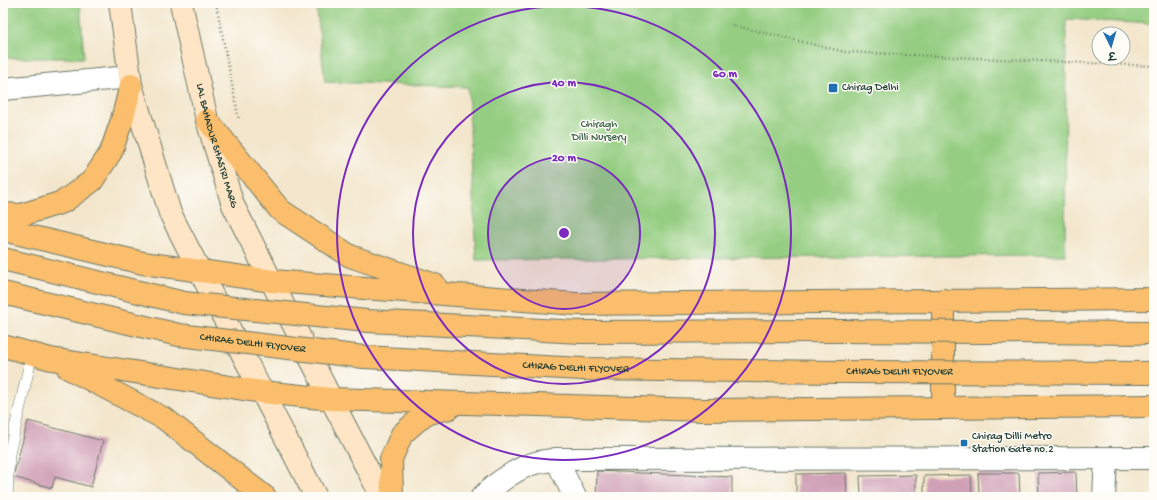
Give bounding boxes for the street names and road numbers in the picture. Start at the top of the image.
street label: LAL BAHADUR SHASTRI MARG [193,82,240,210]
street label: CHIRAG DELHI FLYOVER [199,331,307,356]
street label: CHIRAG DELHI FLYOVER [522,360,630,376]
street label: CHIRAG DELHI FLYOVER [846,366,954,378]

